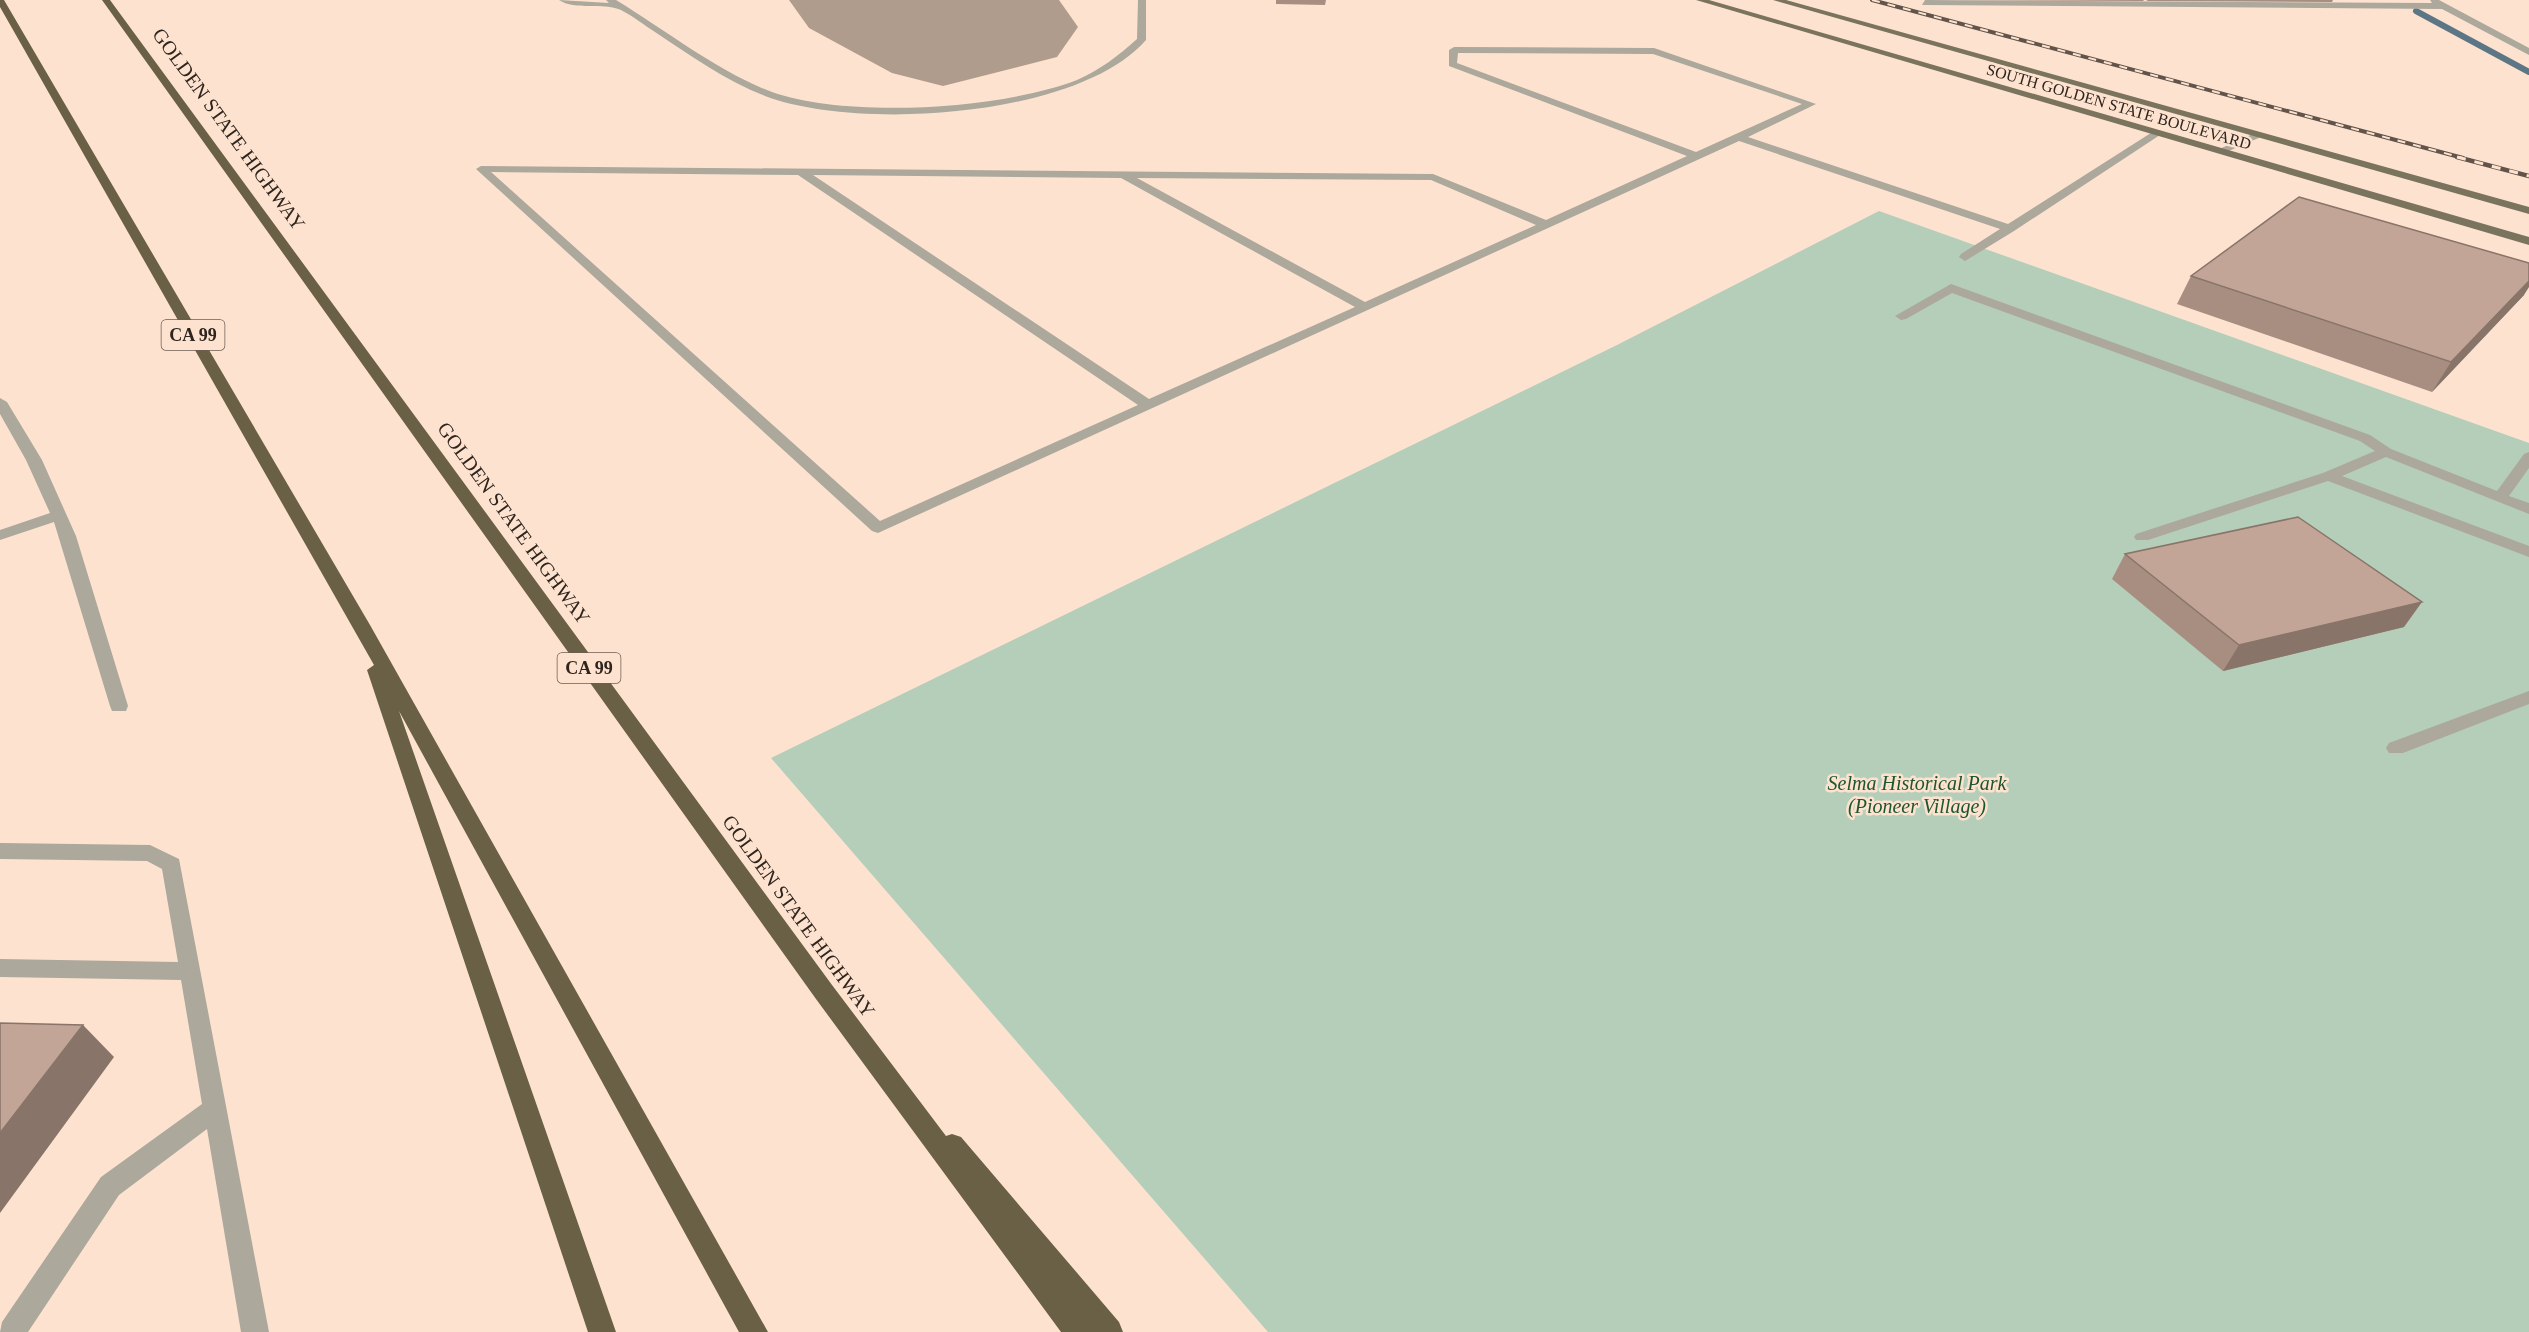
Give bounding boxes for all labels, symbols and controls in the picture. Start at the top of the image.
street label: GOLDEN STATE HIGHWAY [148,24,310,234]
street label: SOUTH GOLDEN STATE BOULEVARD [1985,60,2253,152]
road number: CA 99 [162,320,224,350]
street label: GOLDEN STATE HIGHWAY [433,418,595,628]
road number: CA 99 [558,653,620,683]
park label: Selma Historical Park (Pioneer Village) [1828,772,2008,818]
street label: GOLDEN STATE HIGHWAY [718,811,880,1021]

